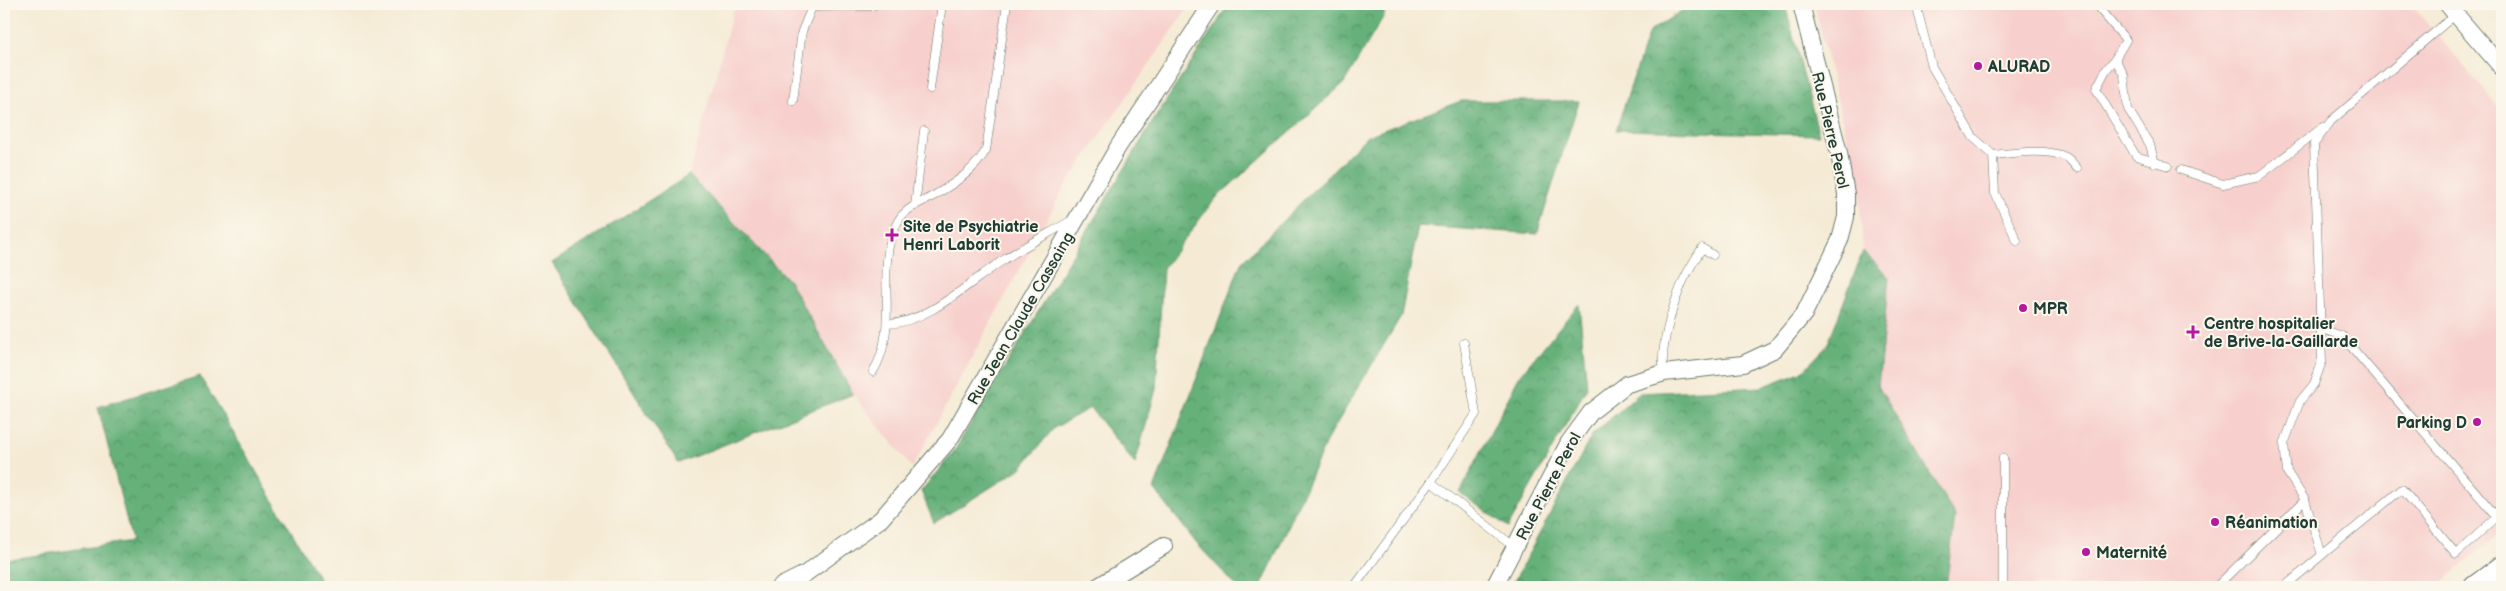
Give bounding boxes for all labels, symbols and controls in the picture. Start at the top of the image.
place label: ALURAD [1987,58,2050,77]
marker: ALURAD [1972,60,1984,72]
street label: Rue Pierre Perol [1807,70,1852,191]
place label: Site de Psychiatrie Henri Laborit [903,218,1039,255]
marker: Site de Psychiatrie Henri Laborit [885,228,899,242]
street label: Rue Jean Claude Cassaing [964,229,1079,408]
place label: MPR [2033,300,2068,319]
marker: MPR [2017,302,2029,314]
place label: Centre hospitalier de Brive-la-Gaillarde [2204,315,2358,352]
marker: Centre hospitalier de Brive-la-Gaillarde [2186,325,2200,339]
place label: Parking D [2396,414,2467,433]
marker: Parking D [2471,416,2483,428]
street label: Rue Pierre Perol [1513,430,1586,544]
place label: Réanimation [2225,514,2318,533]
marker: Réanimation [2209,516,2221,528]
place label: Maternité [2096,544,2168,563]
marker: Maternité [2080,546,2092,558]

